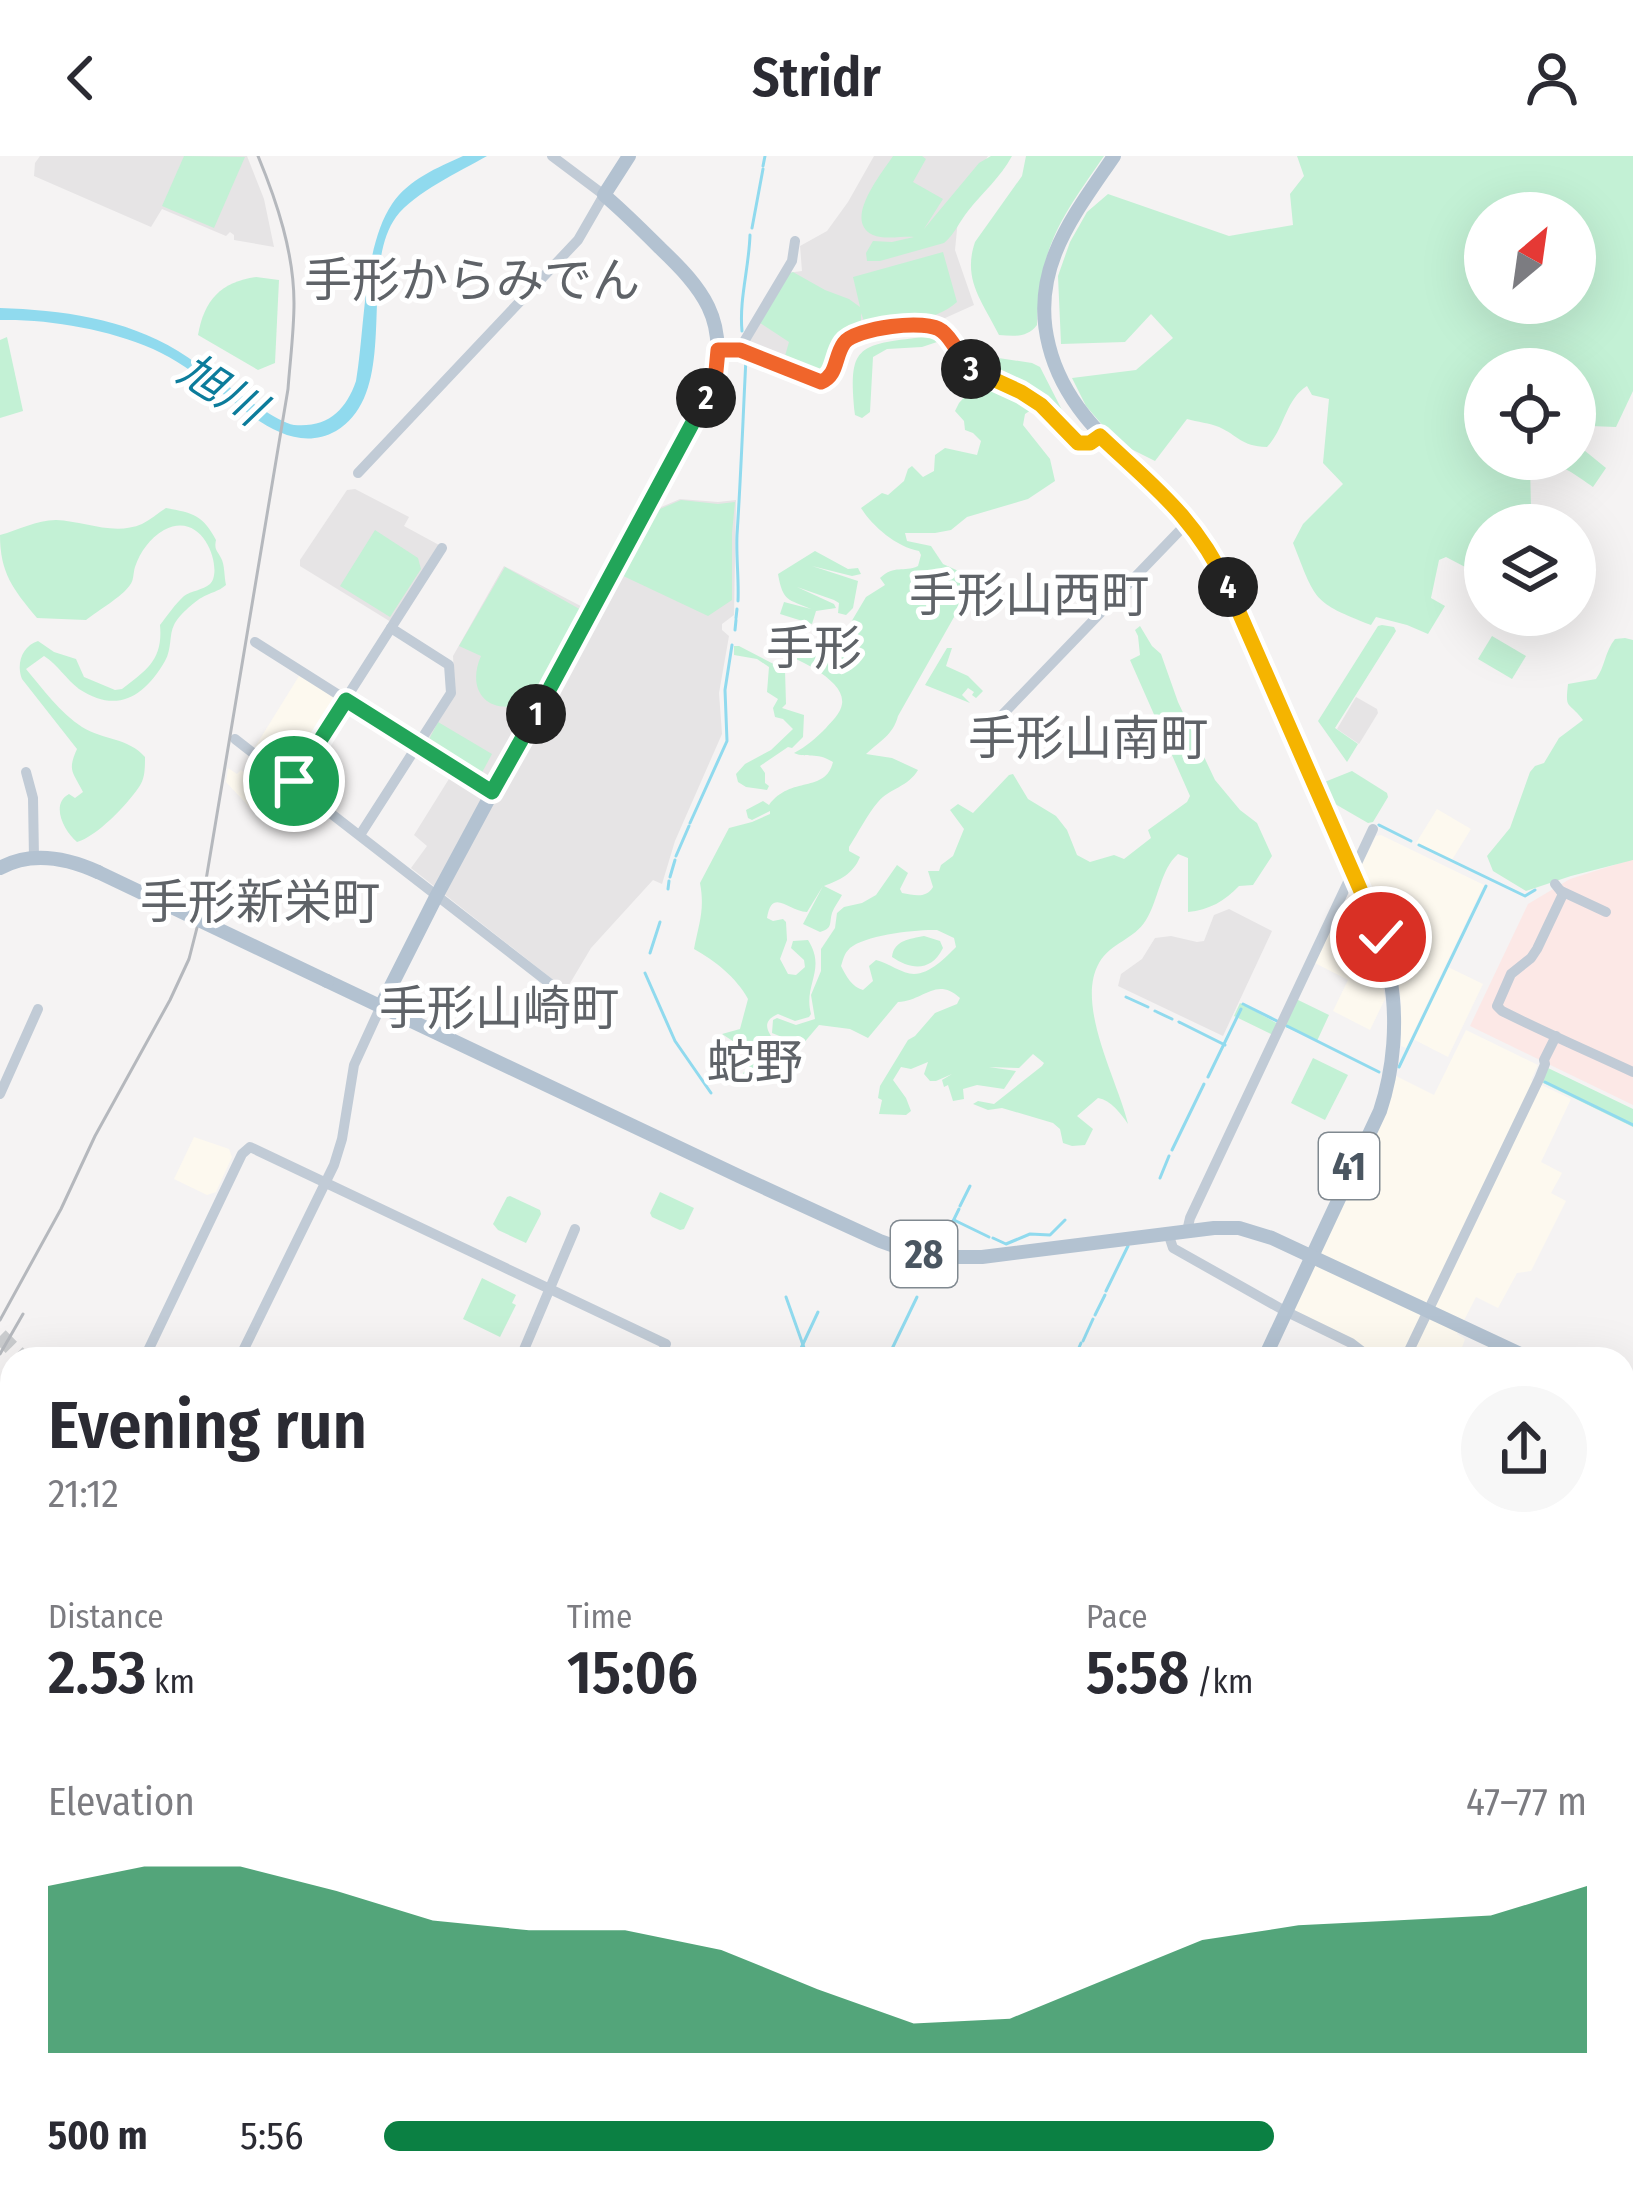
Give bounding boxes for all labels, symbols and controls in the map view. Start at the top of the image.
icon: back [48,45,114,111]
icon: person [1519,45,1585,111]
text: Stridr [752,46,881,110]
north arrow [1464,192,1596,324]
map controls [1464,192,1596,636]
district label: 手形からみでん [304,252,640,310]
pin: 3 [941,339,1001,399]
water label: 旭川 [169,343,277,439]
button: locate [1464,348,1596,480]
text: 3 [963,349,979,389]
pin: 2 [676,368,736,428]
text: 2 [698,378,714,418]
button: layers [1464,504,1596,636]
pin: 4 [1198,557,1258,617]
district label: 手形山西町 [909,567,1149,625]
text: 4 [1220,567,1236,607]
district label: 手形 [766,620,862,678]
pin: 1 [506,684,566,744]
text: 1 [529,694,543,734]
district label: 手形山南町 [968,710,1208,768]
pin [243,730,345,832]
icon: arrive [261,748,327,814]
district label: 手形新栄町 [140,874,380,932]
pin [1330,886,1432,988]
icon: check [1348,904,1414,970]
district label: 手形山崎町 [379,980,619,1038]
district label: 蛇野 [707,1034,803,1092]
road number: 41 [1319,1133,1379,1199]
road number: 28 [891,1221,957,1287]
text: Evening run [48,1386,367,1465]
button: share [1461,1386,1587,1512]
text: 21:12 [48,1471,119,1517]
text: Distance [48,1597,164,1637]
text: Time [567,1597,632,1637]
text: Pace [1086,1597,1148,1637]
text: 2.53 [48,1637,146,1709]
text: 15:06 [567,1637,698,1709]
text: 5:58 [1086,1637,1189,1709]
text: km [146,1662,195,1702]
text: /km [1189,1662,1253,1702]
text: Elevation [48,1779,195,1825]
text: 47–77 m [1466,1779,1587,1825]
text: 500 m [48,2113,148,2159]
text: 5:56 [240,2113,304,2159]

